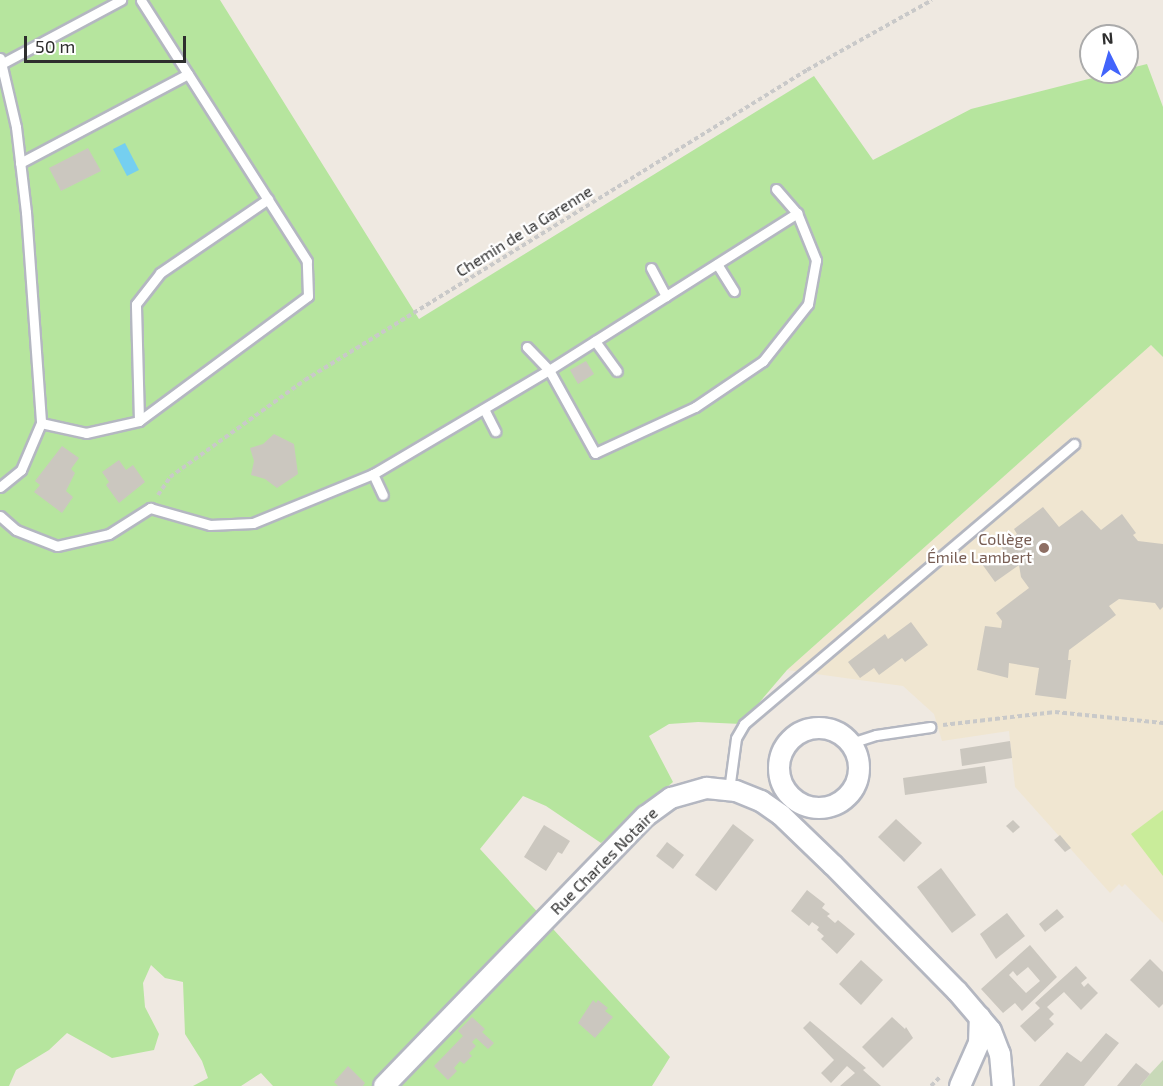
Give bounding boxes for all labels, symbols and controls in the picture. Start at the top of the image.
scale bar [27,24,189,62]
north arrow [1079,24,1139,84]
text: N [1101,28,1114,48]
text: 50 m [35,35,75,57]
street label: Chemin de la Garenne [452,181,596,281]
place label: Collège Émile Lambert [927,529,1032,567]
marker: Collège Émile Lambert [1037,541,1051,555]
street label: Rue Charles Notaire [546,803,662,919]

